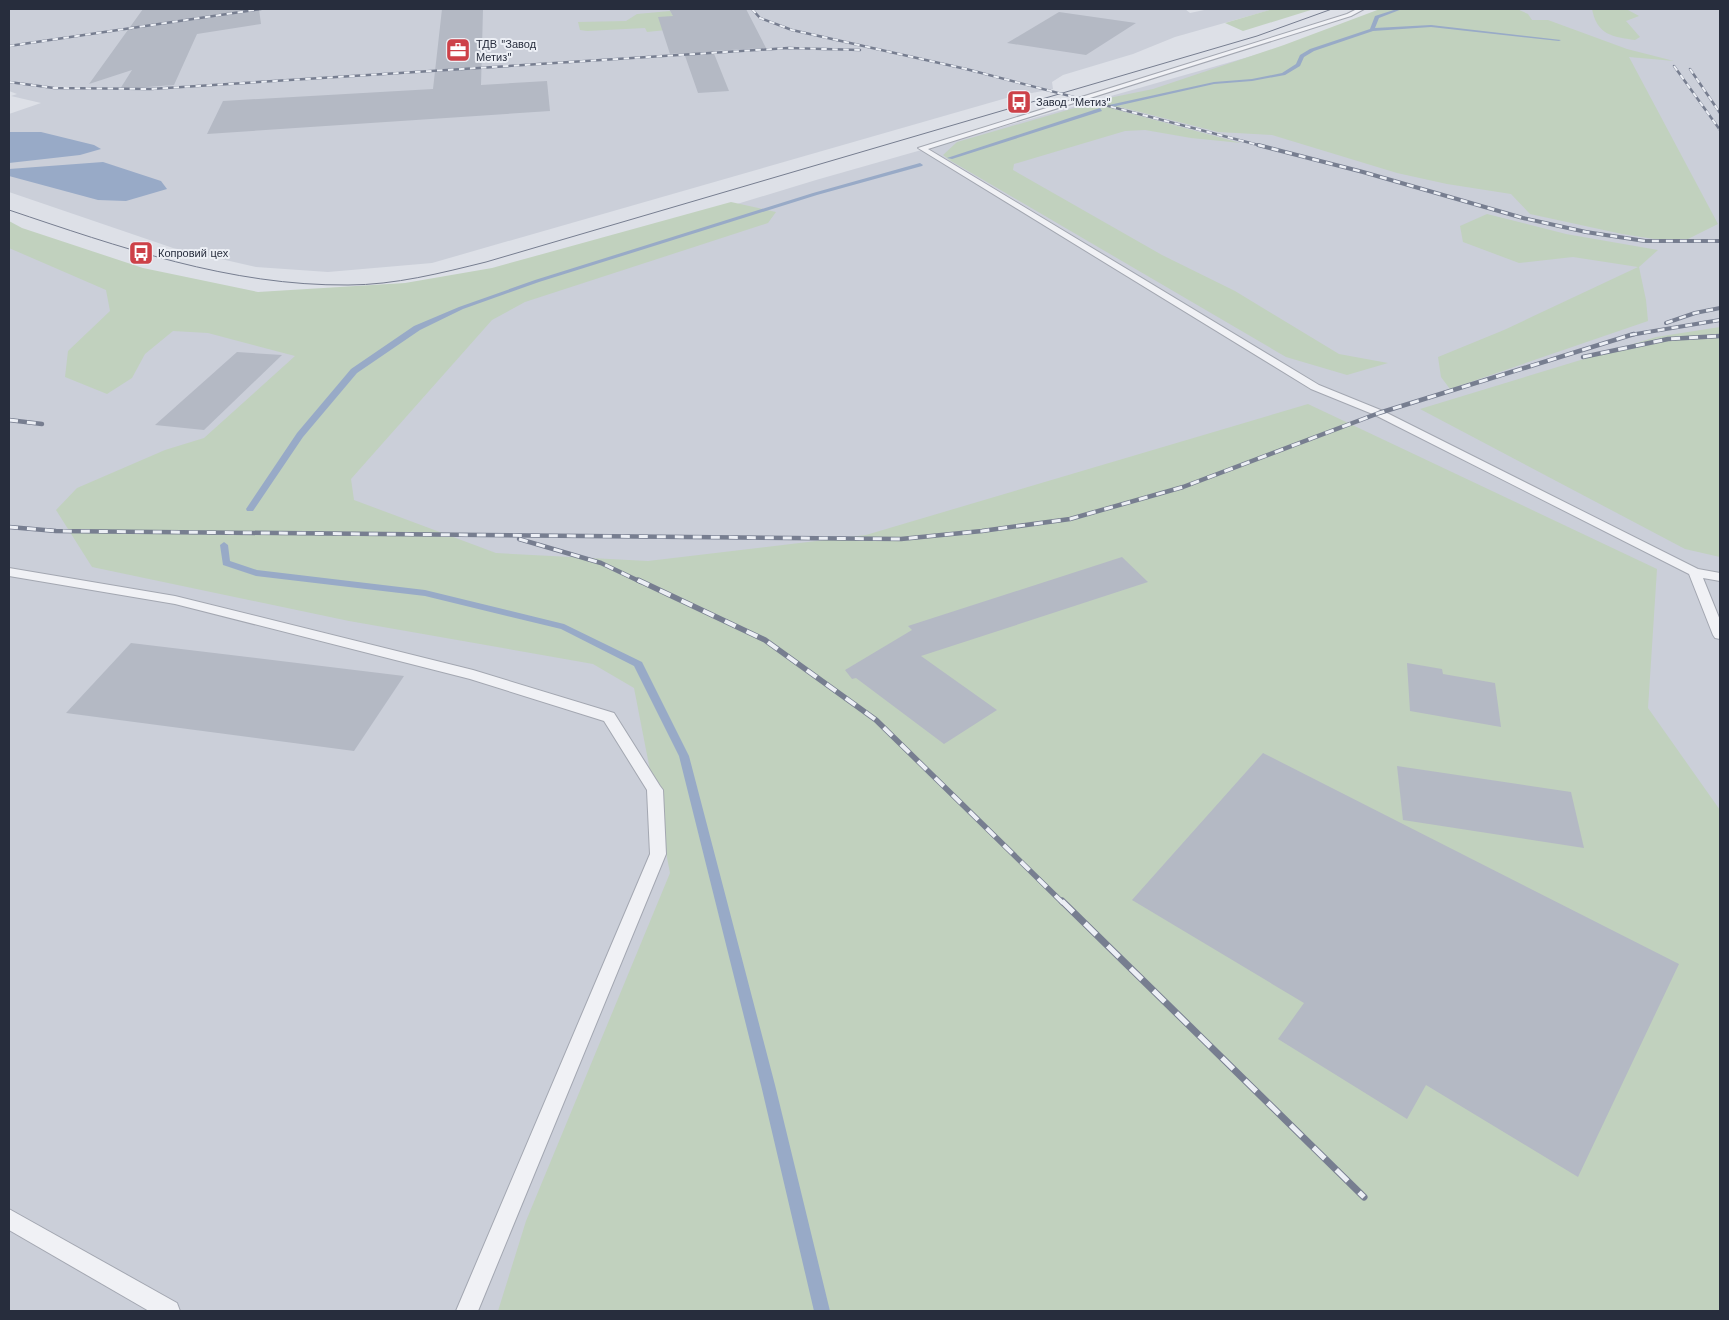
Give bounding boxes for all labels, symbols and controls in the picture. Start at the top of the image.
office icon: ТДВ "Завод Метиз" [445,37,471,63]
place label: ТДВ "Завод Метиз" [476,38,537,64]
bus stop icon: Завод "Метиз" [1006,89,1032,115]
place label: Завод "Метиз" [1036,96,1111,109]
bus stop icon: Копровий цех [128,240,154,266]
place label: Копровий цех [158,247,229,260]

